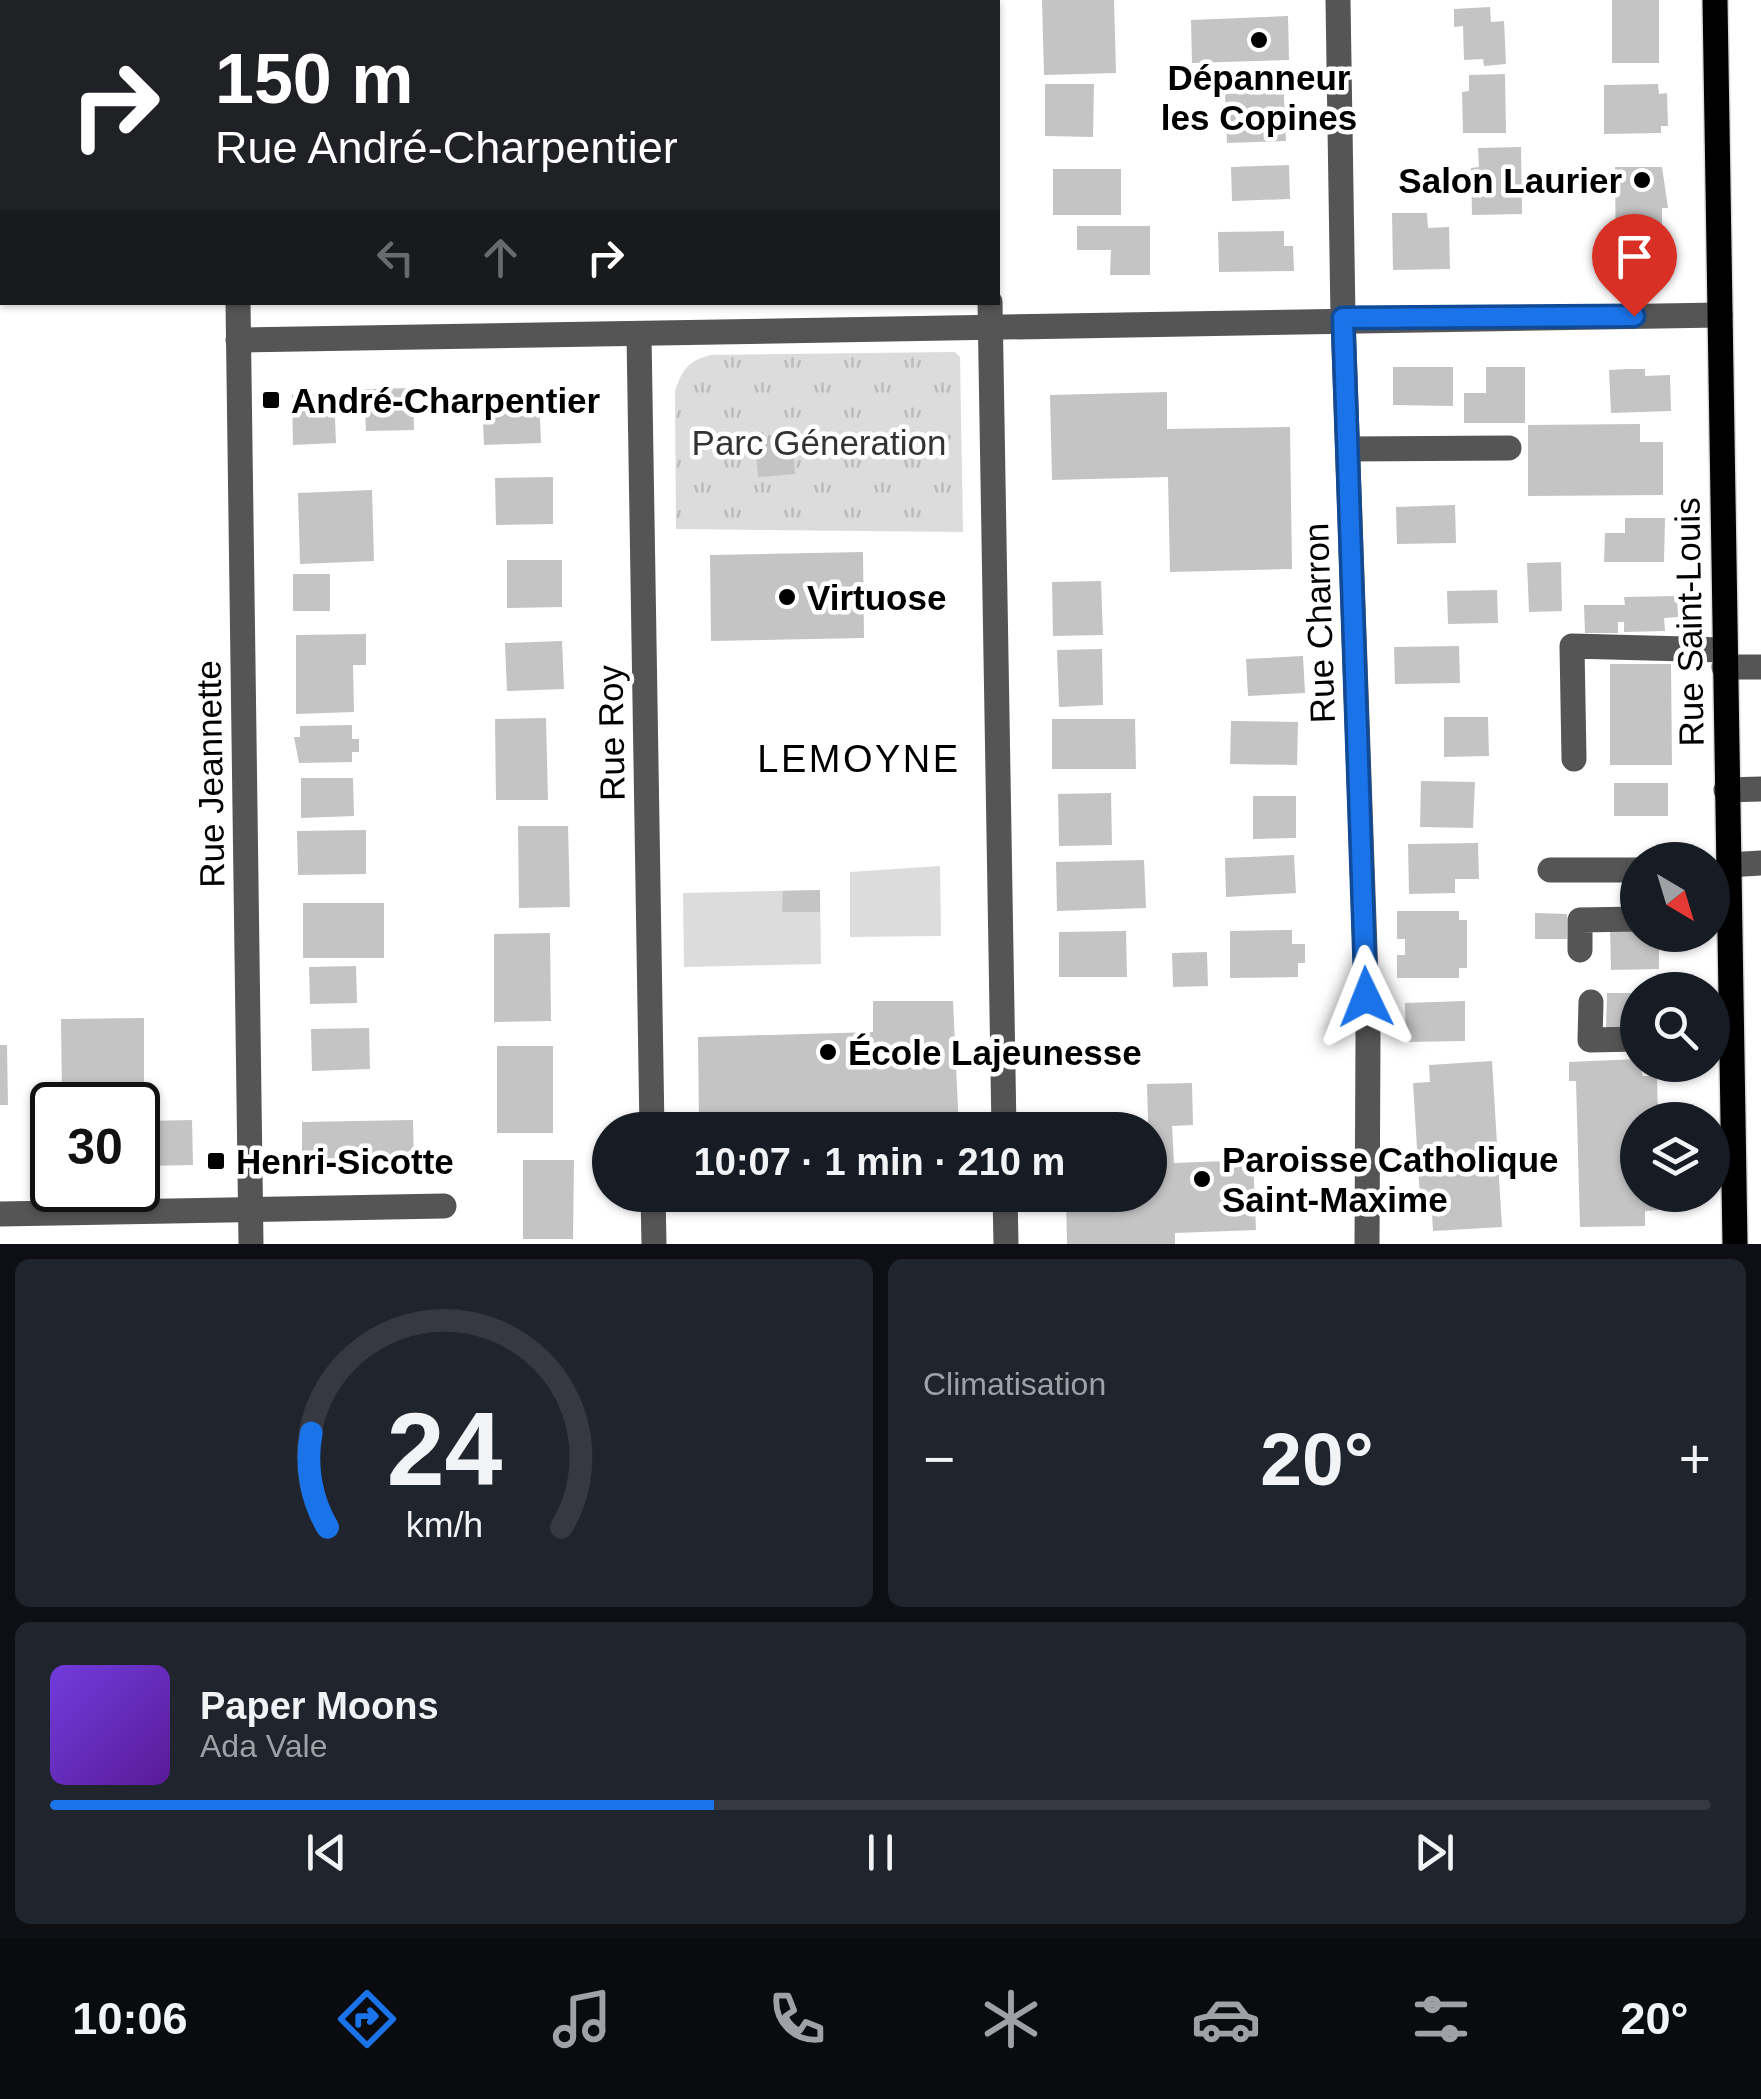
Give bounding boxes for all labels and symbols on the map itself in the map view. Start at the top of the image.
marker: Dépanneur les Copines [1248,29,1270,51]
place label: Dépanneur les Copines [1161,58,1357,137]
place label: Salon Laurier [1398,161,1622,200]
marker: Salon Laurier [1631,169,1653,191]
pin [1592,214,1677,317]
place label: André-Charpentier [291,381,601,420]
marker: André-Charpentier [260,389,282,411]
park label: Parc Géneration [692,423,946,462]
street label: Rue Saint-Louis [1667,497,1711,747]
street label: Rue Charron [1296,522,1342,724]
place label: Virtuose [807,578,946,617]
marker: Virtuose [776,586,798,608]
street label: Rue Jeannette [189,660,231,888]
street label: Rue Roy [590,664,632,801]
district label: LEMOYNE [757,738,961,780]
north arrow [1620,842,1730,952]
position arrow [1314,945,1418,1049]
place label: École Lajeunesse [848,1033,1142,1072]
marker: École Lajeunesse [817,1041,839,1063]
speed limit sign: 30 [30,1082,160,1212]
place label: Paroisse Catholique Saint-Maxime [1222,1140,1558,1219]
place label: Henri-Sicotte [236,1142,454,1181]
marker: Henri-Sicotte [205,1150,227,1172]
marker: Paroisse Catholique Saint-Maxime [1191,1168,1213,1190]

